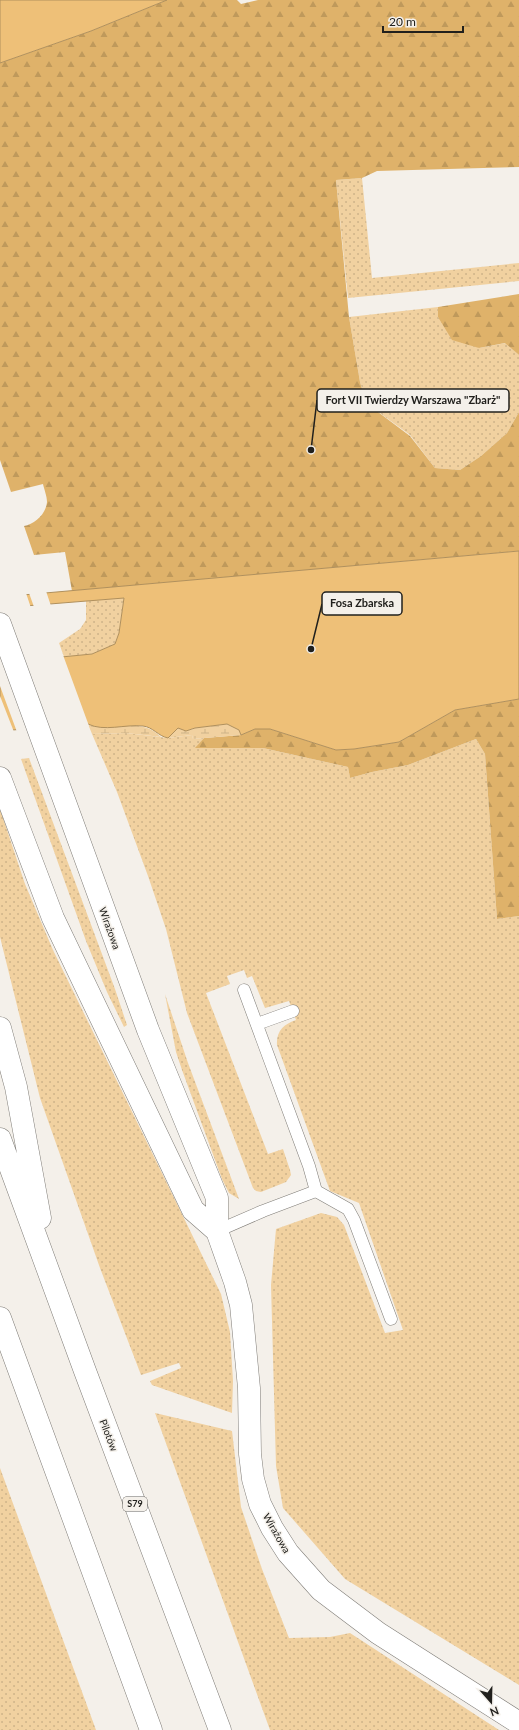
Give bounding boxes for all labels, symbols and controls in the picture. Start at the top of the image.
scale bar [383,8,463,34]
text: 20 m [389,14,416,29]
callout: Fort VII Twierdzy Warszawa "Zbarż" [317,389,509,412]
text: Fort VII Twierdzy Warszawa "Zbarż" [326,393,500,406]
callout: Fosa Zbarska [322,592,402,615]
text: Fosa Zbarska [330,596,394,609]
street label: Wirażowa [97,905,123,951]
street label: Pilotów [97,1417,121,1453]
road number: S79 [123,1497,147,1511]
street label: Wirażowa [261,1511,293,1555]
north arrow [471,1682,511,1722]
text: N [488,1704,501,1719]

